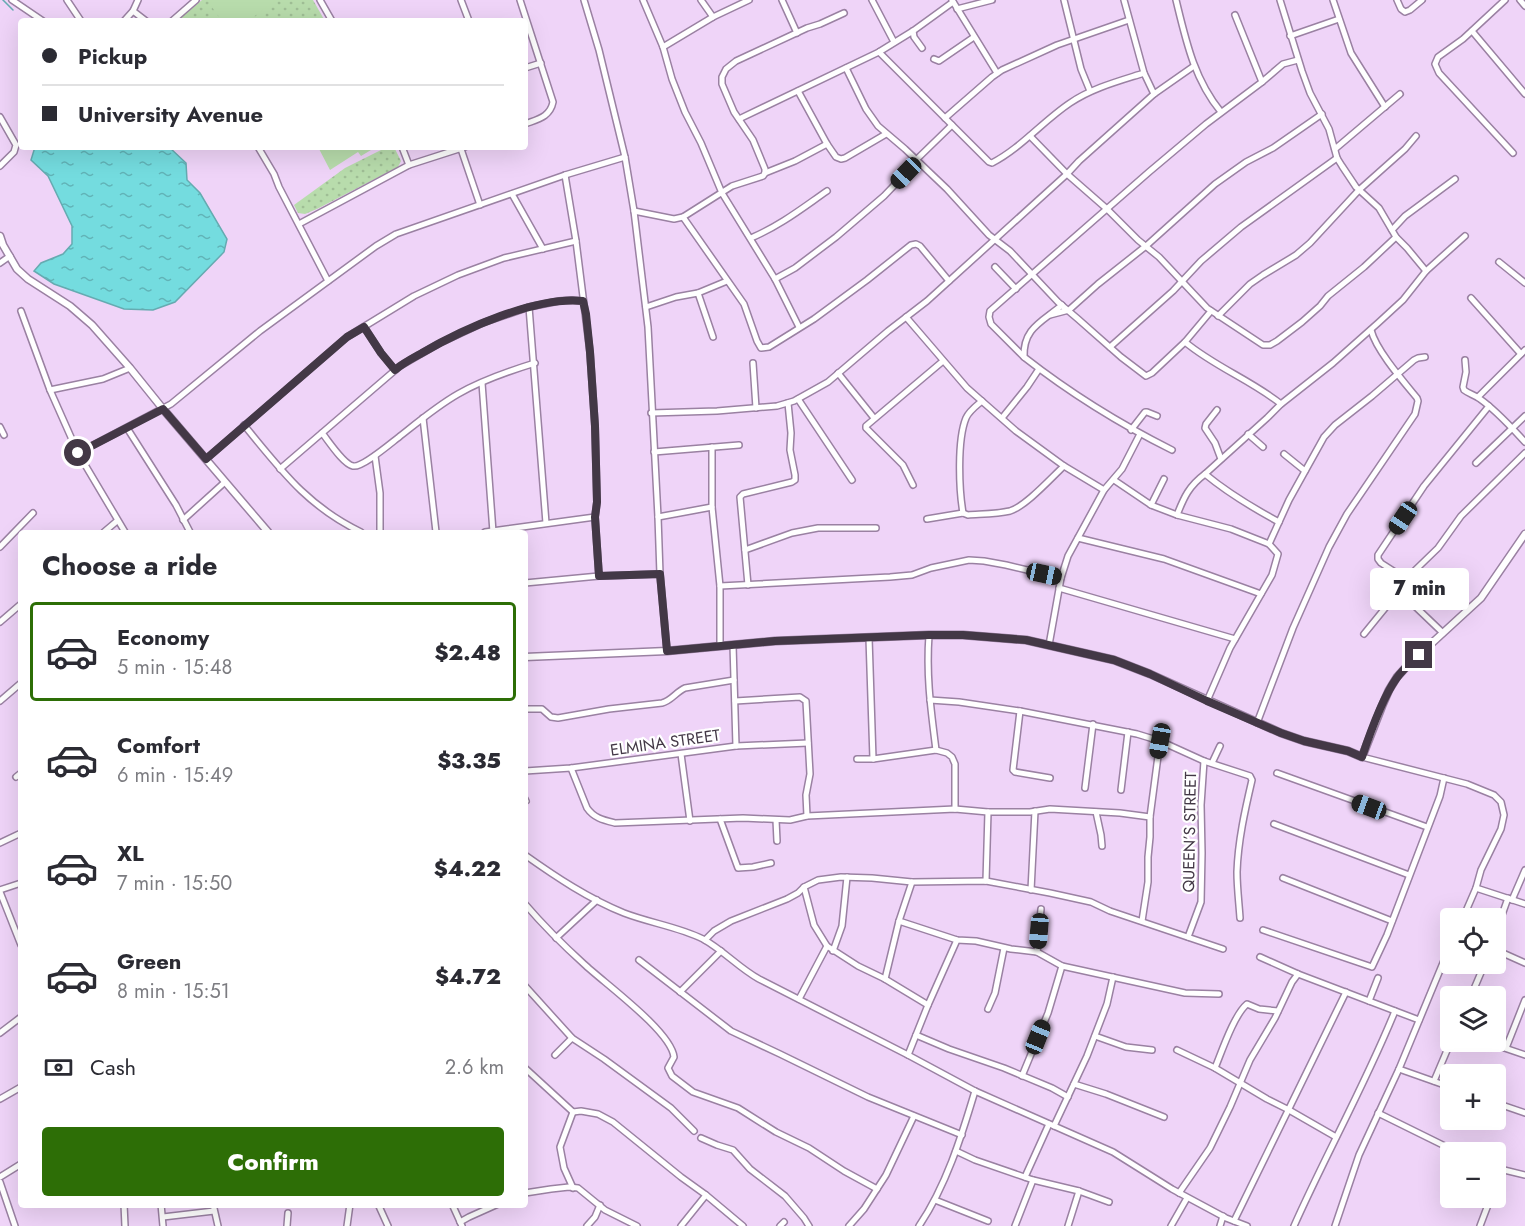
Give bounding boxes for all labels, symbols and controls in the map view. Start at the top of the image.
text: Pickup [78,40,147,72]
text: University Avenue [78,98,263,130]
car [887,154,925,192]
route start [64,439,91,466]
car [1385,498,1421,538]
text: Choose a ride [42,546,217,585]
car [1025,561,1063,587]
callout: 7 min [1370,568,1468,610]
text: 7 min [1393,574,1446,603]
text: Economy [117,621,209,653]
icon: car [45,625,99,679]
text: $2.48 [434,636,501,668]
route end [1405,641,1432,668]
text: 5 min · 15:48 [117,653,232,682]
car [1148,722,1172,760]
street label: ELMINA STREET [609,723,722,762]
text: Comfort [117,729,200,761]
icon: car [45,733,99,787]
text: $3.35 [437,744,501,776]
text: 6 min · 15:49 [117,761,233,790]
street label: QUEEN’S STREET [1177,771,1202,893]
car [1349,792,1389,822]
text: XL [117,837,144,869]
icon: car [45,841,99,895]
text: $4.22 [434,852,501,884]
text: 7 min · 15:50 [117,869,232,898]
map controls [1440,908,1506,1208]
button: locate [1440,908,1506,974]
car [1028,912,1050,950]
text: Green [117,945,181,977]
icon: car [45,949,99,1003]
text: $4.72 [435,960,501,992]
text: 8 min · 15:51 [117,977,230,1006]
button: layers [1440,986,1506,1052]
car [1023,1017,1053,1057]
icon: cash [42,1051,75,1084]
text: Cash [90,1051,136,1083]
text: 2.6 km [445,1053,504,1082]
button: + [1440,1064,1506,1130]
button: Confirm [42,1127,504,1196]
button: − [1440,1142,1506,1208]

